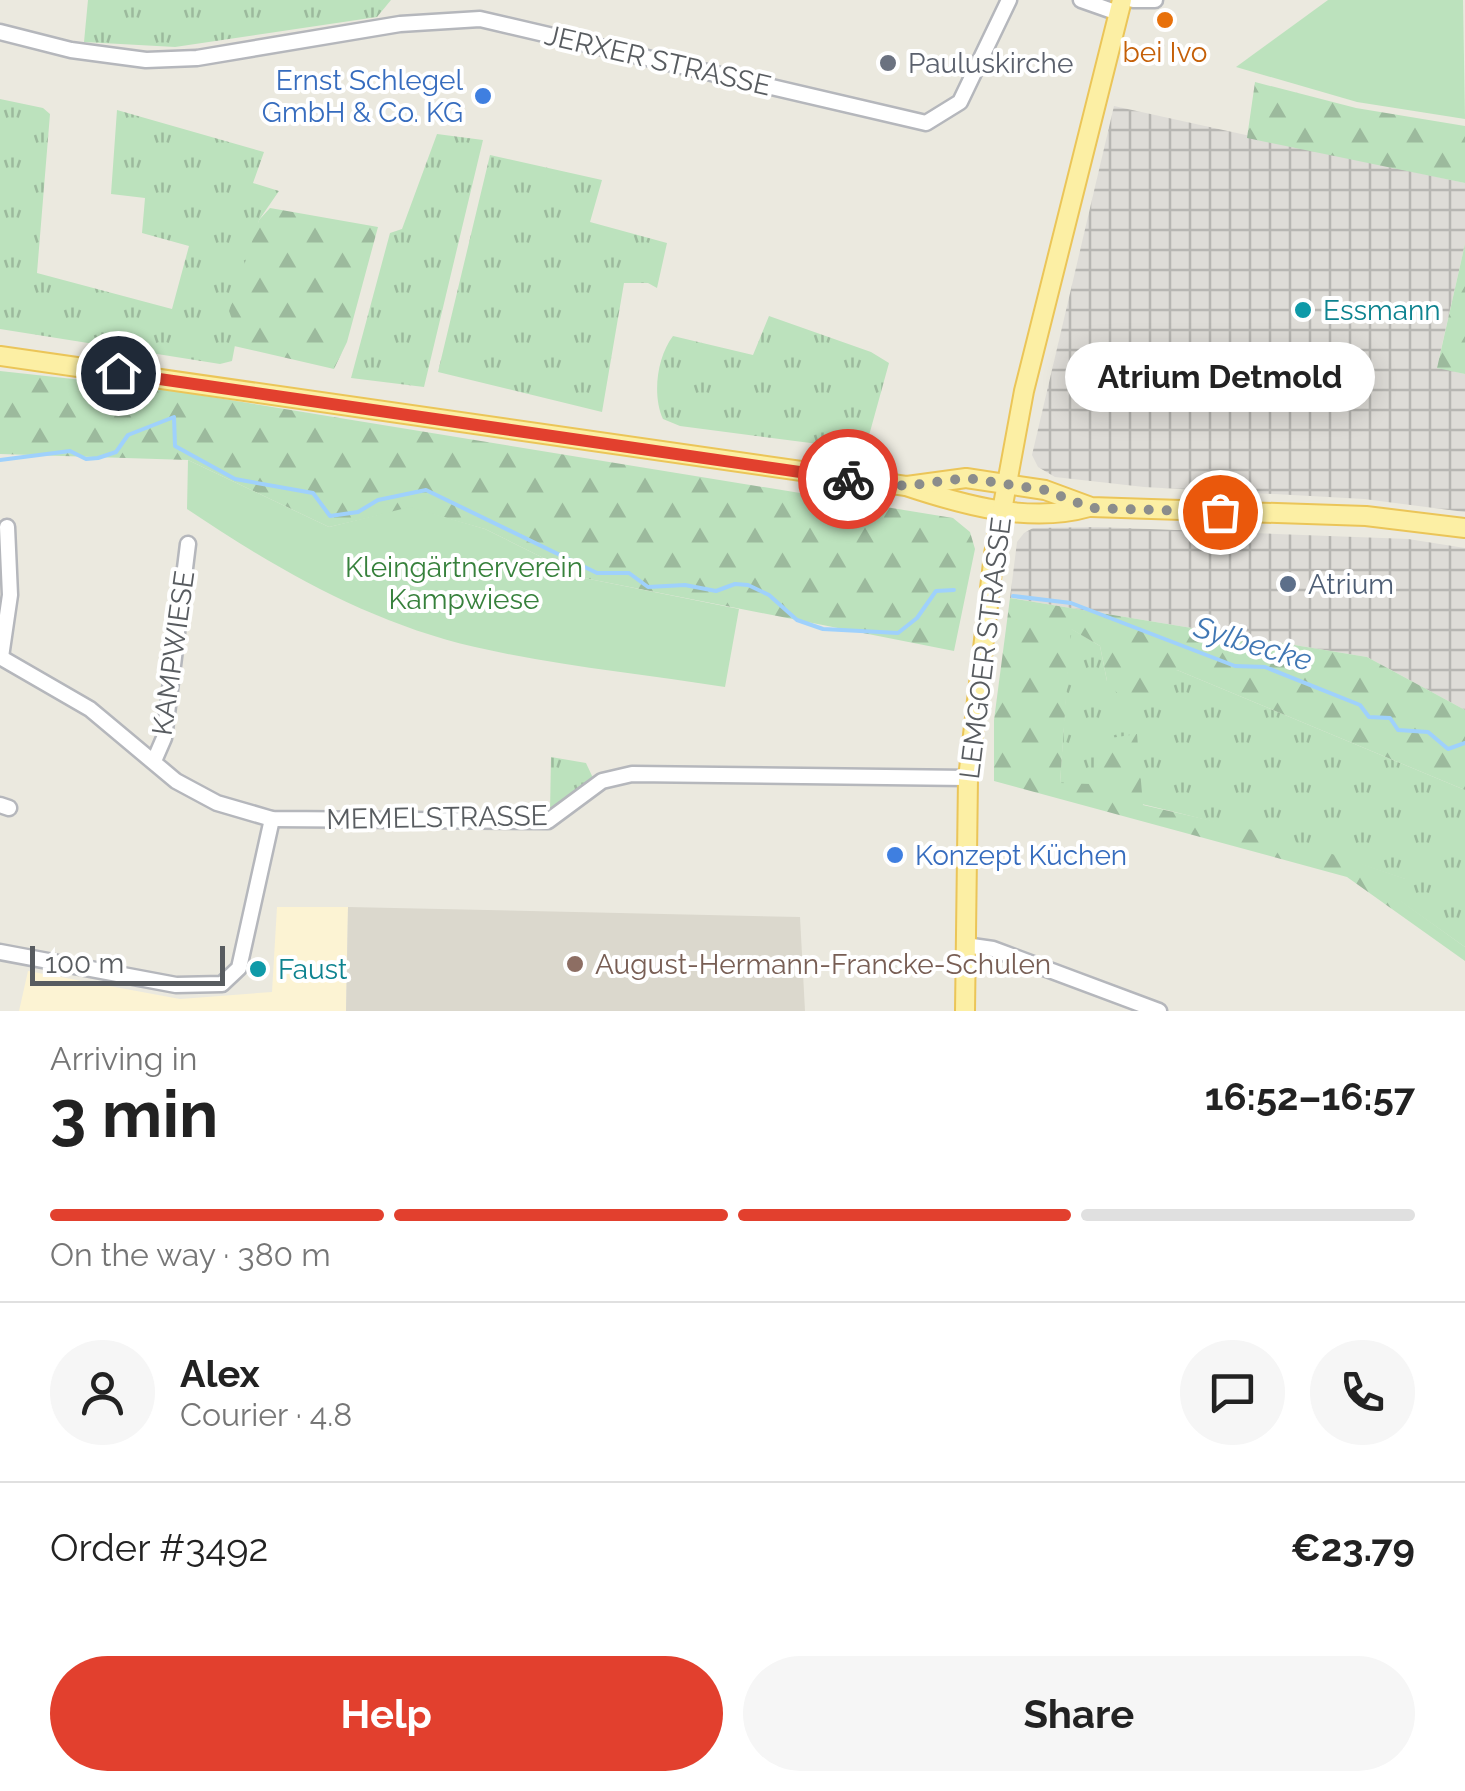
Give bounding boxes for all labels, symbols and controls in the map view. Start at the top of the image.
marker: bei Ivo [1154,9,1176,31]
street label: JERXER STRASSE [542,18,774,103]
place label: bei Ivo [1123,36,1207,69]
place label: Pauluskirche [908,47,1073,80]
marker: Pauluskirche [877,52,899,74]
place label: Ernst Schlegel GmbH & Co. KG [262,64,463,129]
marker: Ernst Schlegel GmbH & Co. KG [472,85,494,107]
place label: Essmann [1323,294,1441,327]
marker: Essmann [1292,299,1314,321]
pin [76,331,161,416]
callout: Atrium Detmold [1065,342,1375,412]
icon: home [91,346,146,401]
text: Atrium Detmold [1098,358,1342,395]
courier [798,429,898,529]
icon: bike [821,452,876,507]
pin [1178,470,1263,555]
icon: bag [1193,485,1248,540]
street label: LEMGOER STRASSE [953,515,1018,781]
park label: Kleingärtnerverein Kampwiese [345,551,583,616]
place label: Atrium [1308,568,1394,601]
street label: KAMPWIESE [146,569,201,737]
marker: Atrium [1277,573,1299,595]
water label: Sylbecke [1189,609,1316,678]
street label: MEMELSTRASSE [326,799,548,836]
place label: Konzept Küchen [915,839,1127,872]
marker: Konzept Küchen [884,844,906,866]
scale bar [30,941,225,986]
text: 100 m [45,947,124,980]
place label: August-Hermann-Francke-Schulen [595,948,1051,981]
place label: Faust [278,953,348,986]
marker: August-Hermann-Francke-Schulen [564,953,586,975]
marker: Faust [247,958,269,980]
text: Arriving in [50,1040,197,1077]
text: 16:52–16:57 [1205,1074,1415,1119]
text: 3 min [50,1076,218,1152]
text: On the way · 380 m [50,1236,331,1273]
button: person [50,1340,155,1445]
button: chat [1180,1340,1285,1445]
button: phone [1310,1340,1415,1445]
text: Alex [180,1351,260,1396]
text: Courier · 4.8 [180,1396,352,1433]
text: Order #3492 [50,1525,268,1570]
text: €23.79 [1291,1525,1415,1570]
button: Help [50,1656,723,1771]
button: Share [743,1656,1415,1771]

